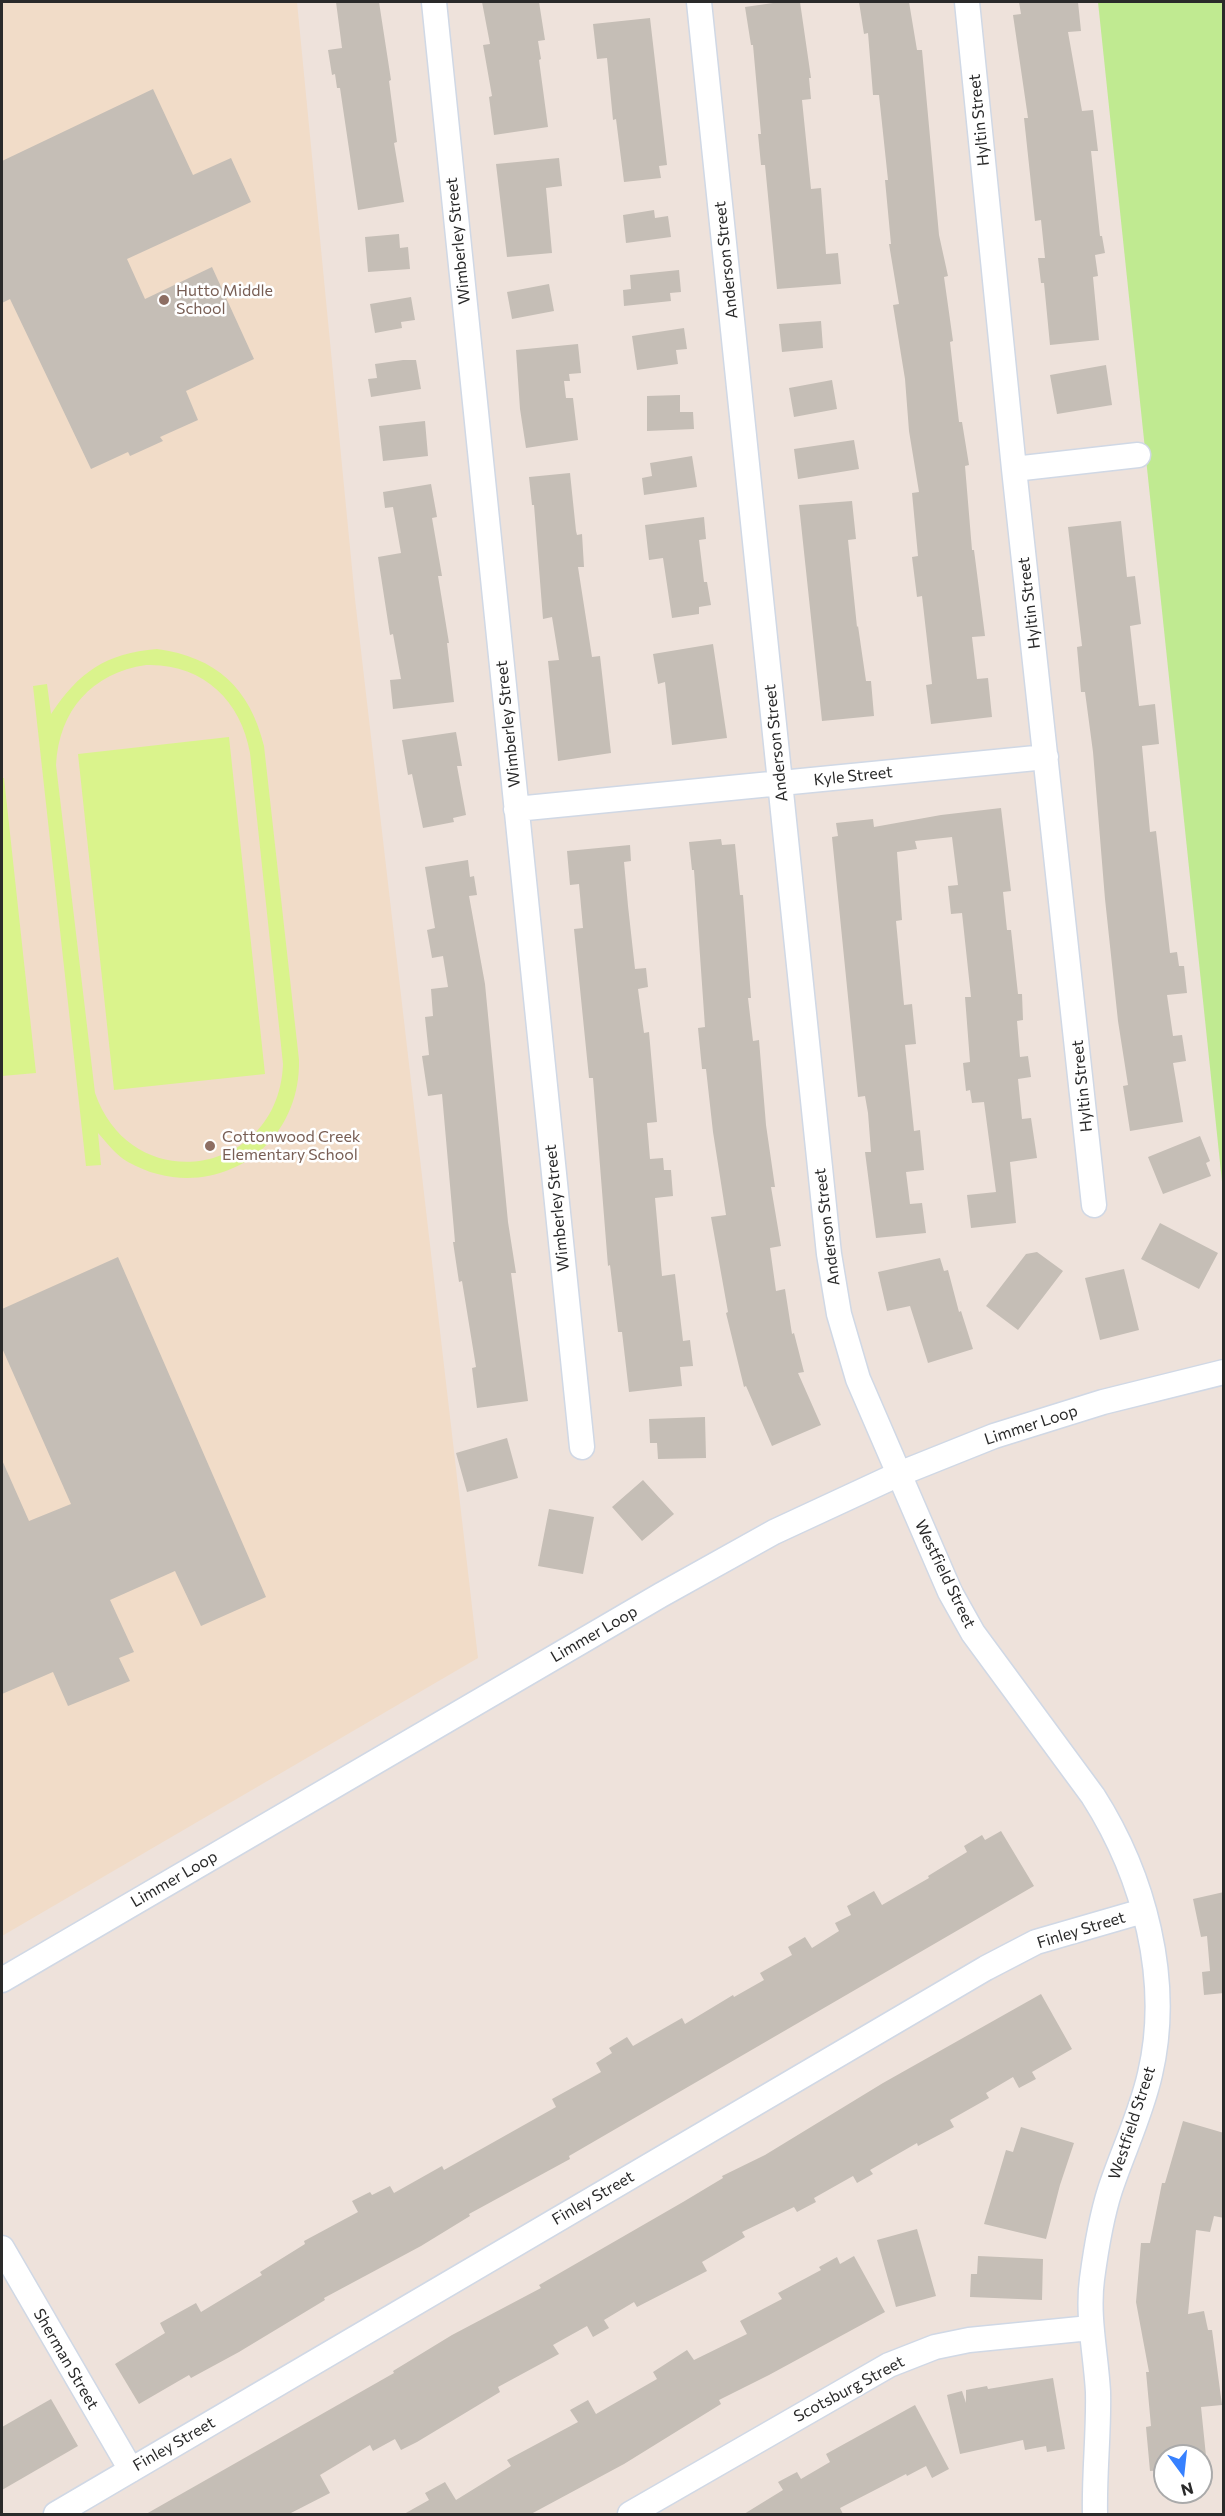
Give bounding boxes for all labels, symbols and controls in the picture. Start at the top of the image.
street label: Hyltin Street [965,73,993,167]
street label: Wimberley Street [442,177,474,305]
street label: Anderson Street [710,200,742,320]
place label: Hutto Middle School [176,281,273,319]
marker: Hutto Middle School [157,293,171,307]
street label: Hyltin Street [1014,556,1044,650]
street label: Wimberley Street [492,660,524,788]
street label: Anderson Street [760,683,792,803]
street label: Kyle Street [813,762,893,790]
street label: Hyltin Street [1068,1039,1096,1133]
place label: Cottonwood Creek Elementary School [222,1127,361,1165]
marker: Cottonwood Creek Elementary School [203,1139,217,1153]
street label: Wimberley Street [541,1144,573,1272]
street label: Anderson Street [810,1167,844,1287]
street label: Limmer Loop [982,1401,1080,1449]
street label: Westfield Street [911,1517,979,1631]
street label: Limmer Loop [547,1601,641,1667]
street label: Limmer Loop [127,1846,221,1912]
street label: Finley Street [1035,1907,1127,1953]
street label: Westfield Street [1105,2064,1159,2182]
street label: Finley Street [549,2167,637,2229]
street label: Sherman Street [29,2305,103,2413]
street label: Scotsburg Street [790,2352,908,2426]
street label: Finley Street [130,2413,218,2475]
north arrow [1153,2444,1213,2504]
text: N [1179,2479,1196,2501]

